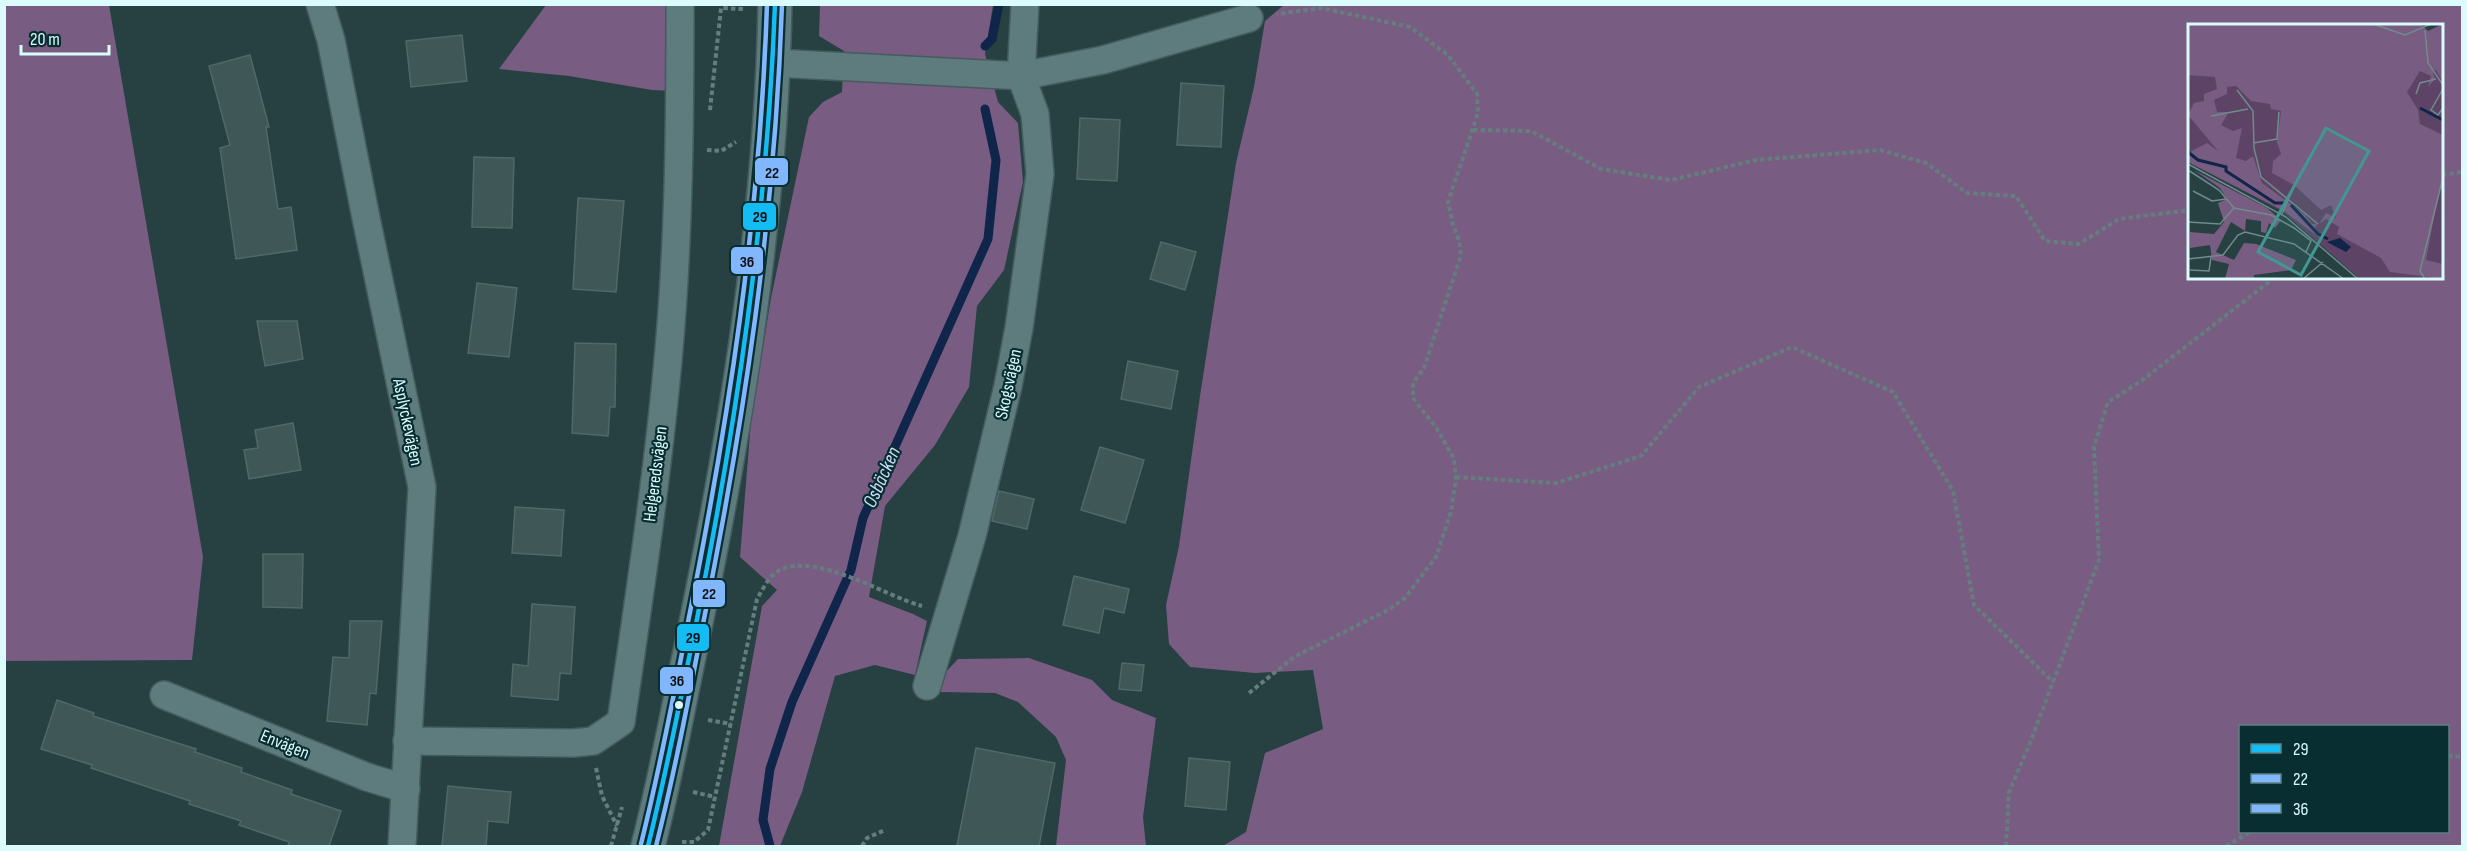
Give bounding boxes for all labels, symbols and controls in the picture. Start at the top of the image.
scale bar [21,18,110,56]
inset map [2188,24,2443,279]
text: 20 m [30,29,60,50]
line badge: 22 [754,157,789,186]
text: 22 [765,164,779,183]
line badge: 29 [742,202,777,231]
text: 29 [753,208,767,227]
line badge: 36 [730,246,764,275]
text: 36 [740,253,754,272]
street label: Skogsvägen [991,347,1026,421]
street label: Asplyckevägen [388,376,427,468]
street label: Helgeredsvägen [639,425,672,523]
water label: Osbäcken [858,443,906,512]
line badge: 22 [692,579,726,608]
text: 22 [702,585,716,604]
line badge: 29 [676,623,710,652]
text: 29 [686,629,700,648]
line badge: 36 [659,666,694,695]
text: 36 [670,672,684,691]
unlabelled marker [673,699,685,711]
street label: Envägen [257,725,312,764]
legend [2239,725,2449,833]
text: 29 [2293,739,2308,760]
text: 22 [2293,769,2308,790]
text: 36 [2293,799,2309,820]

